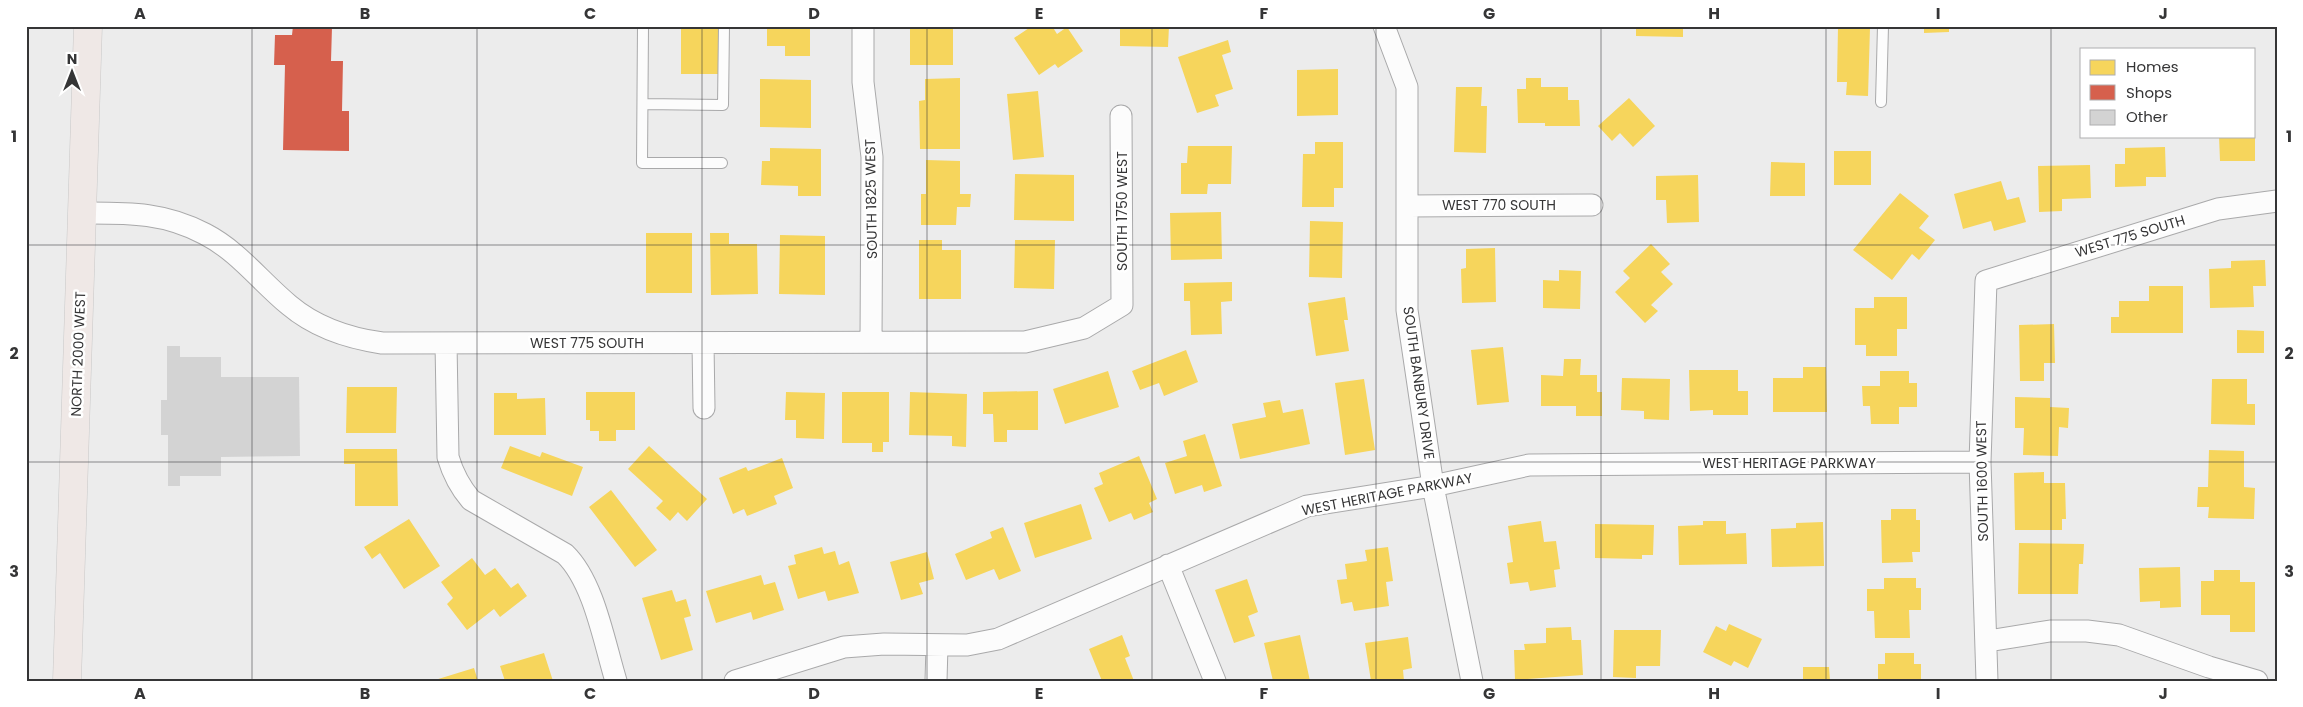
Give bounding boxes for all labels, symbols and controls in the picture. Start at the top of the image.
text: A [134,2,146,25]
text: B [360,2,370,25]
text: C [584,2,596,25]
text: D [808,2,820,25]
text: E [1035,2,1043,25]
text: F [1260,2,1269,25]
text: G [1483,2,1495,25]
text: H [1708,2,1720,25]
text: I [1936,2,1940,25]
text: J [2158,2,2168,25]
north arrow [48,48,98,98]
legend [2080,48,2256,138]
text: N [67,49,77,69]
text: Homes [2126,56,2179,77]
text: Shops [2126,82,2172,103]
text: Other [2126,106,2168,127]
text: 1 [11,125,17,148]
text: 1 [2286,125,2292,148]
street label: SOUTH 1825 WEST [860,138,882,259]
street label: SOUTH 1750 WEST [1112,151,1132,271]
street label: WEST 770 SOUTH [1442,195,1556,215]
street label: WEST 775 SOUTH [2072,210,2188,262]
street label: NORTH 2000 WEST [66,291,90,417]
street label: SOUTH BANBURY DRIVE [1398,305,1440,461]
street label: WEST 775 SOUTH [530,333,644,353]
text: 2 [9,342,19,365]
text: 2 [2284,342,2294,365]
street label: SOUTH 1600 WEST [1971,420,1993,542]
street label: WEST HERITAGE PARKWAY [1702,453,1876,473]
street label: WEST HERITAGE PARKWAY [1300,468,1474,520]
text: 3 [9,560,19,583]
text: 3 [2284,560,2294,583]
text: A [134,682,146,705]
text: B [360,682,370,705]
text: C [584,682,596,705]
text: D [808,682,820,705]
text: E [1035,682,1043,705]
text: F [1260,682,1269,705]
text: G [1483,682,1495,705]
text: H [1708,682,1720,705]
text: I [1936,682,1940,705]
text: J [2158,682,2168,705]

